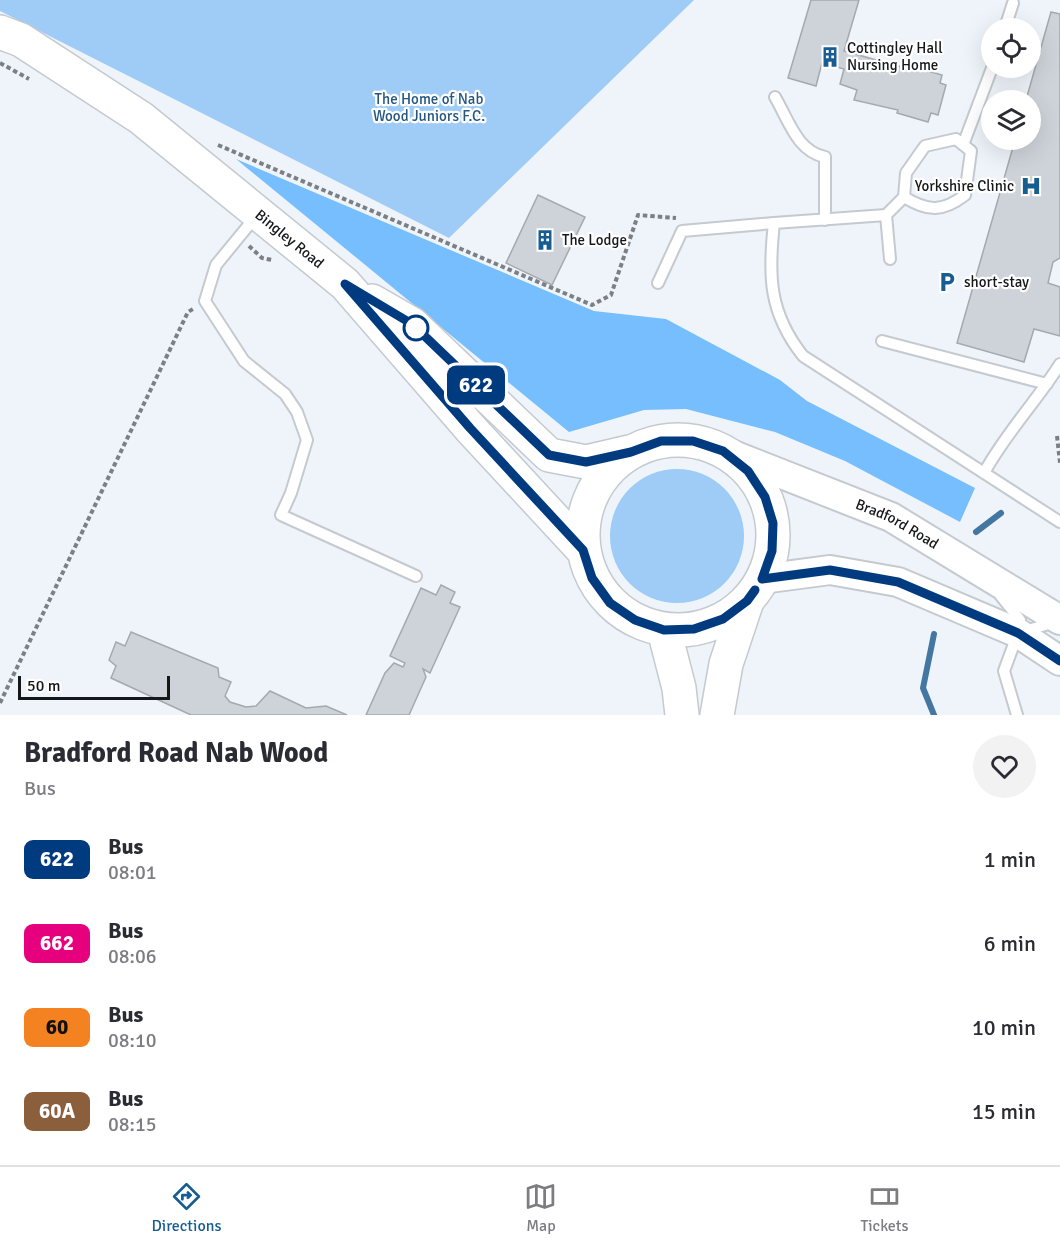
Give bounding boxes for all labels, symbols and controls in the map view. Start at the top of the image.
map controls [981,18,1041,150]
button: locate [981,18,1041,78]
place label: Cottingley Hall Nursing Home [847,39,943,74]
building icon: Cottingley Hall Nursing Home [818,45,842,69]
park label: The Home of Nab Wood Juniors F.C. [373,90,485,125]
button: layers [981,90,1041,150]
hospital icon: Yorkshire Clinic [1019,174,1043,198]
place label: Yorkshire Clinic [915,177,1014,195]
street label: Bingley Road [251,206,327,272]
building icon: The Lodge [533,228,557,252]
place label: The Lodge [562,231,627,249]
parking icon: short-stay [935,270,959,294]
place label: short-stay [964,273,1029,291]
unlabelled marker [403,315,429,341]
line badge: 622 [442,366,510,404]
text: 622 [459,372,493,398]
street label: Bradford Road [853,495,942,553]
scale bar [18,673,170,700]
text: 50 m [27,676,61,696]
button: heart [973,735,1036,798]
text: Bradford Road Nab Wood [24,736,328,770]
text: Bus [24,776,56,801]
text: Bus [108,833,143,860]
text: 622 [40,846,74,872]
text: 1 min [984,846,1036,873]
text: 08:01 [108,860,157,885]
text: Bus [108,917,143,944]
text: 662 [40,930,74,956]
text: 6 min [984,930,1036,957]
text: 08:06 [108,944,157,969]
text: Bus [108,1001,143,1028]
text: 60 [46,1014,68,1040]
text: 10 min [972,1014,1036,1041]
text: 08:10 [108,1028,157,1053]
text: Bus [108,1085,143,1112]
text: 60A [39,1098,75,1124]
text: 15 min [972,1098,1036,1125]
text: 08:15 [108,1112,157,1137]
tab: Directions [151,1180,221,1236]
tab: Map [524,1180,557,1236]
tab: Tickets [860,1180,908,1236]

